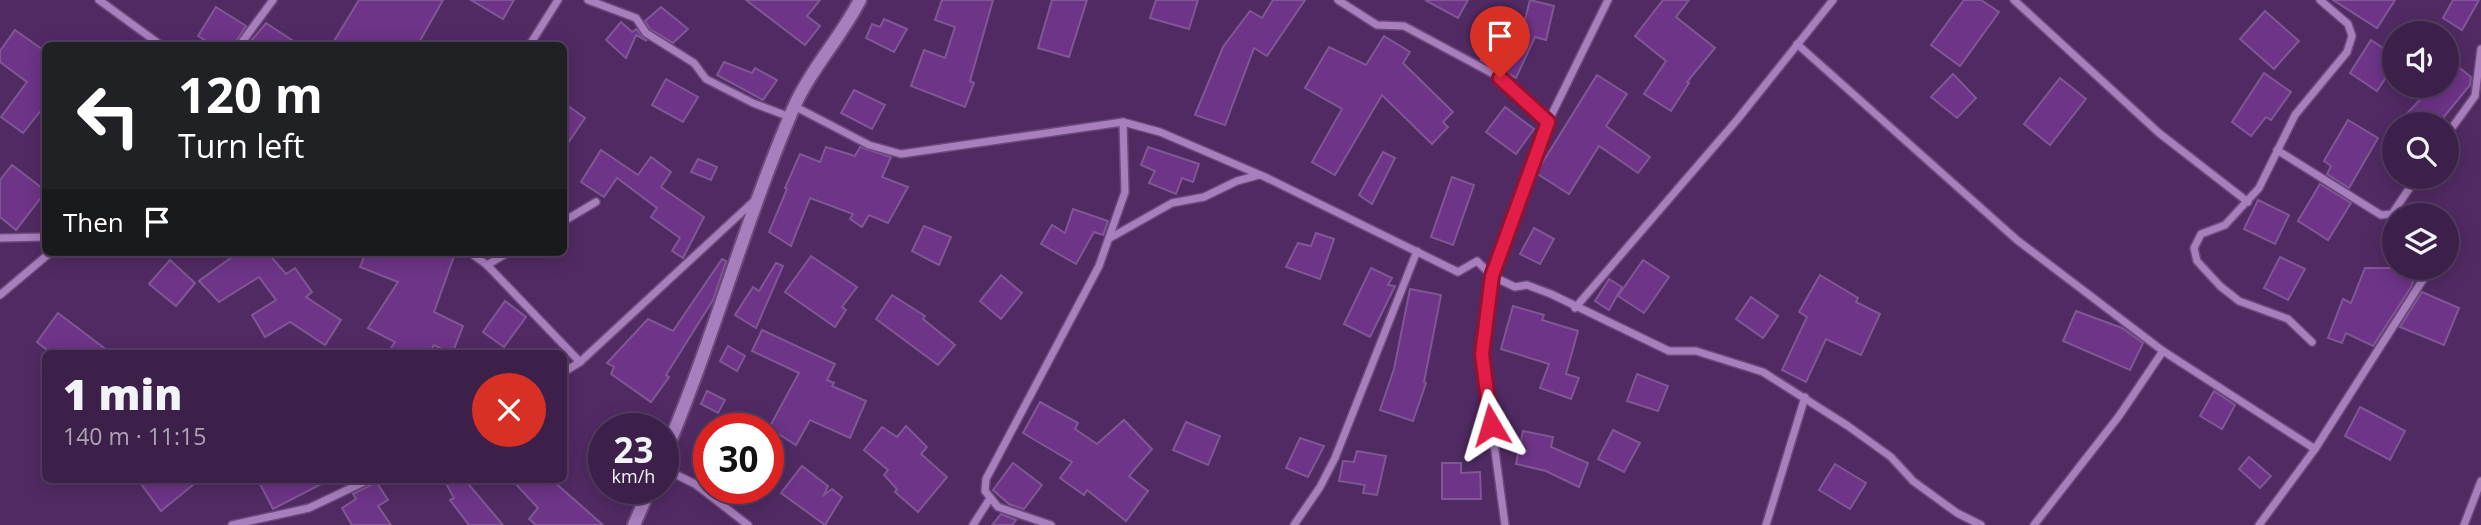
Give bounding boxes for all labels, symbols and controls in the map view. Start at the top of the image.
pin [1470,6,1530,78]
icon: arrive [1481,17,1519,55]
map controls [2382,21,2459,280]
button: sound [2382,21,2459,98]
text: 120 m [178,61,323,127]
icon: left [63,70,154,161]
button: search [2382,112,2459,189]
text: Turn left [178,124,304,167]
icon: arrive [138,203,176,241]
button: layers [2382,203,2459,280]
text: Then [63,204,124,240]
text: 1 min [63,365,182,422]
button: close [472,373,546,447]
position arrow [1454,388,1528,462]
speed limit sign: 30 [693,413,784,504]
text: 140 m · 11:15 [63,420,206,452]
text: 23 [613,426,654,473]
text: km/h [612,464,655,488]

